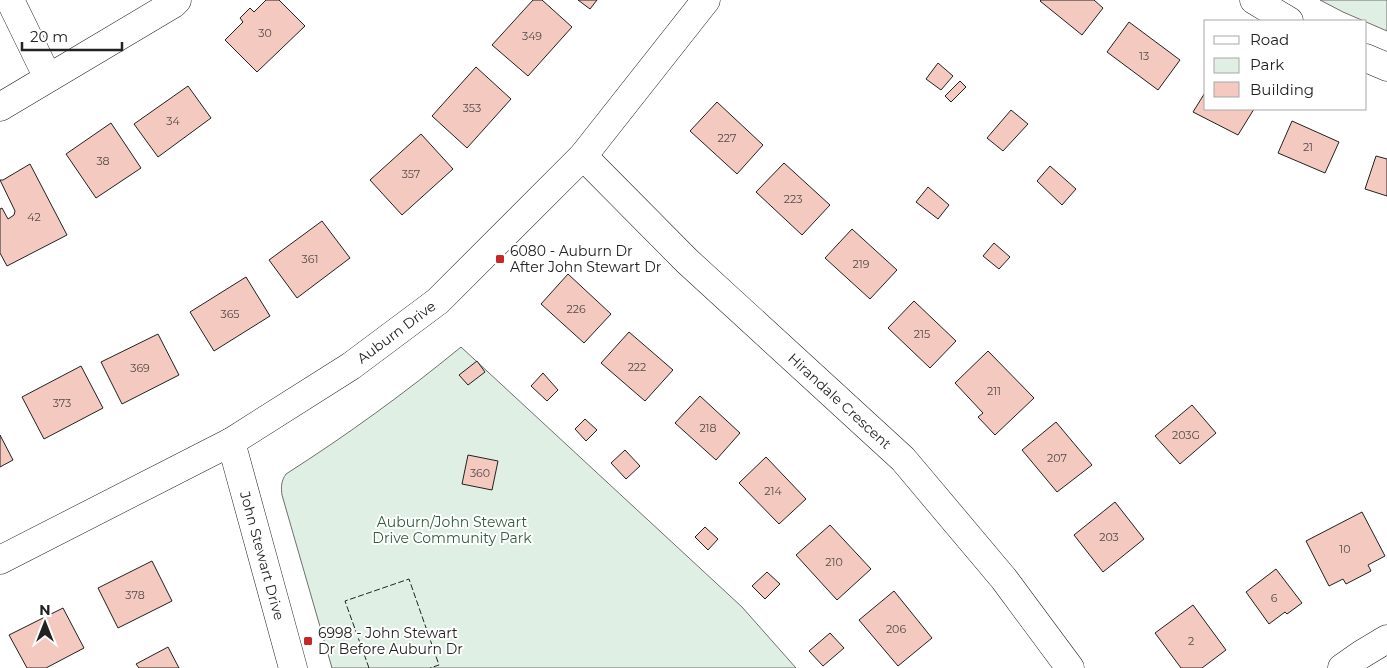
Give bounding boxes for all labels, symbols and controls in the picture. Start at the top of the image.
scale bar [22,20,122,52]
legend [1204,20,1367,110]
house number: 30 [258,26,272,40]
text: 20 m [30,27,68,46]
house number: 349 [522,29,542,43]
text: Road [1250,30,1289,49]
house number: 13 [1139,49,1149,63]
text: Park [1250,55,1284,74]
text: Building [1250,80,1314,99]
house number: 353 [463,101,481,115]
house number: 34 [166,114,180,128]
house number: 227 [718,131,736,145]
house number: 21 [1303,140,1313,154]
house number: 38 [96,154,110,168]
house number: 357 [402,167,420,181]
house number: 223 [784,192,802,206]
house number: 42 [27,210,41,224]
place label: 6080 - Auburn Dr After John Stewart Dr [510,242,662,276]
house number: 361 [302,252,318,266]
marker: 6080 - Auburn Dr After John Stewart Dr [494,253,506,265]
house number: 219 [853,257,870,271]
street label: Auburn Drive [353,297,439,367]
house number: 226 [566,302,586,316]
house number: 365 [220,307,240,321]
house number: 215 [914,327,930,341]
street label: Hirandale Crescent [784,349,895,453]
house number: 222 [628,360,646,374]
house number: 369 [130,361,150,375]
house number: 211 [987,384,1001,398]
house number: 373 [53,396,71,410]
house number: 218 [699,421,717,435]
house number: 203G [1172,428,1200,442]
house number: 207 [1047,451,1067,465]
house number: 360 [470,466,490,480]
house number: 214 [764,484,782,498]
street label: John Stewart Drive [236,488,288,622]
park label: Auburn/John Stewart Drive Community Park [372,513,532,547]
house number: 203 [1099,530,1119,544]
house number: 10 [1339,542,1351,556]
house number: 210 [825,555,843,569]
house number: 378 [125,588,145,602]
house number: 6 [1271,591,1278,605]
north arrow [20,598,70,648]
text: N [39,601,51,619]
house number: 206 [886,622,906,636]
place label: 6998 - John Stewart Dr Before Auburn Dr [318,624,463,658]
house number: 2 [1188,634,1194,648]
marker: 6998 - John Stewart Dr Before Auburn Dr [302,635,314,647]

